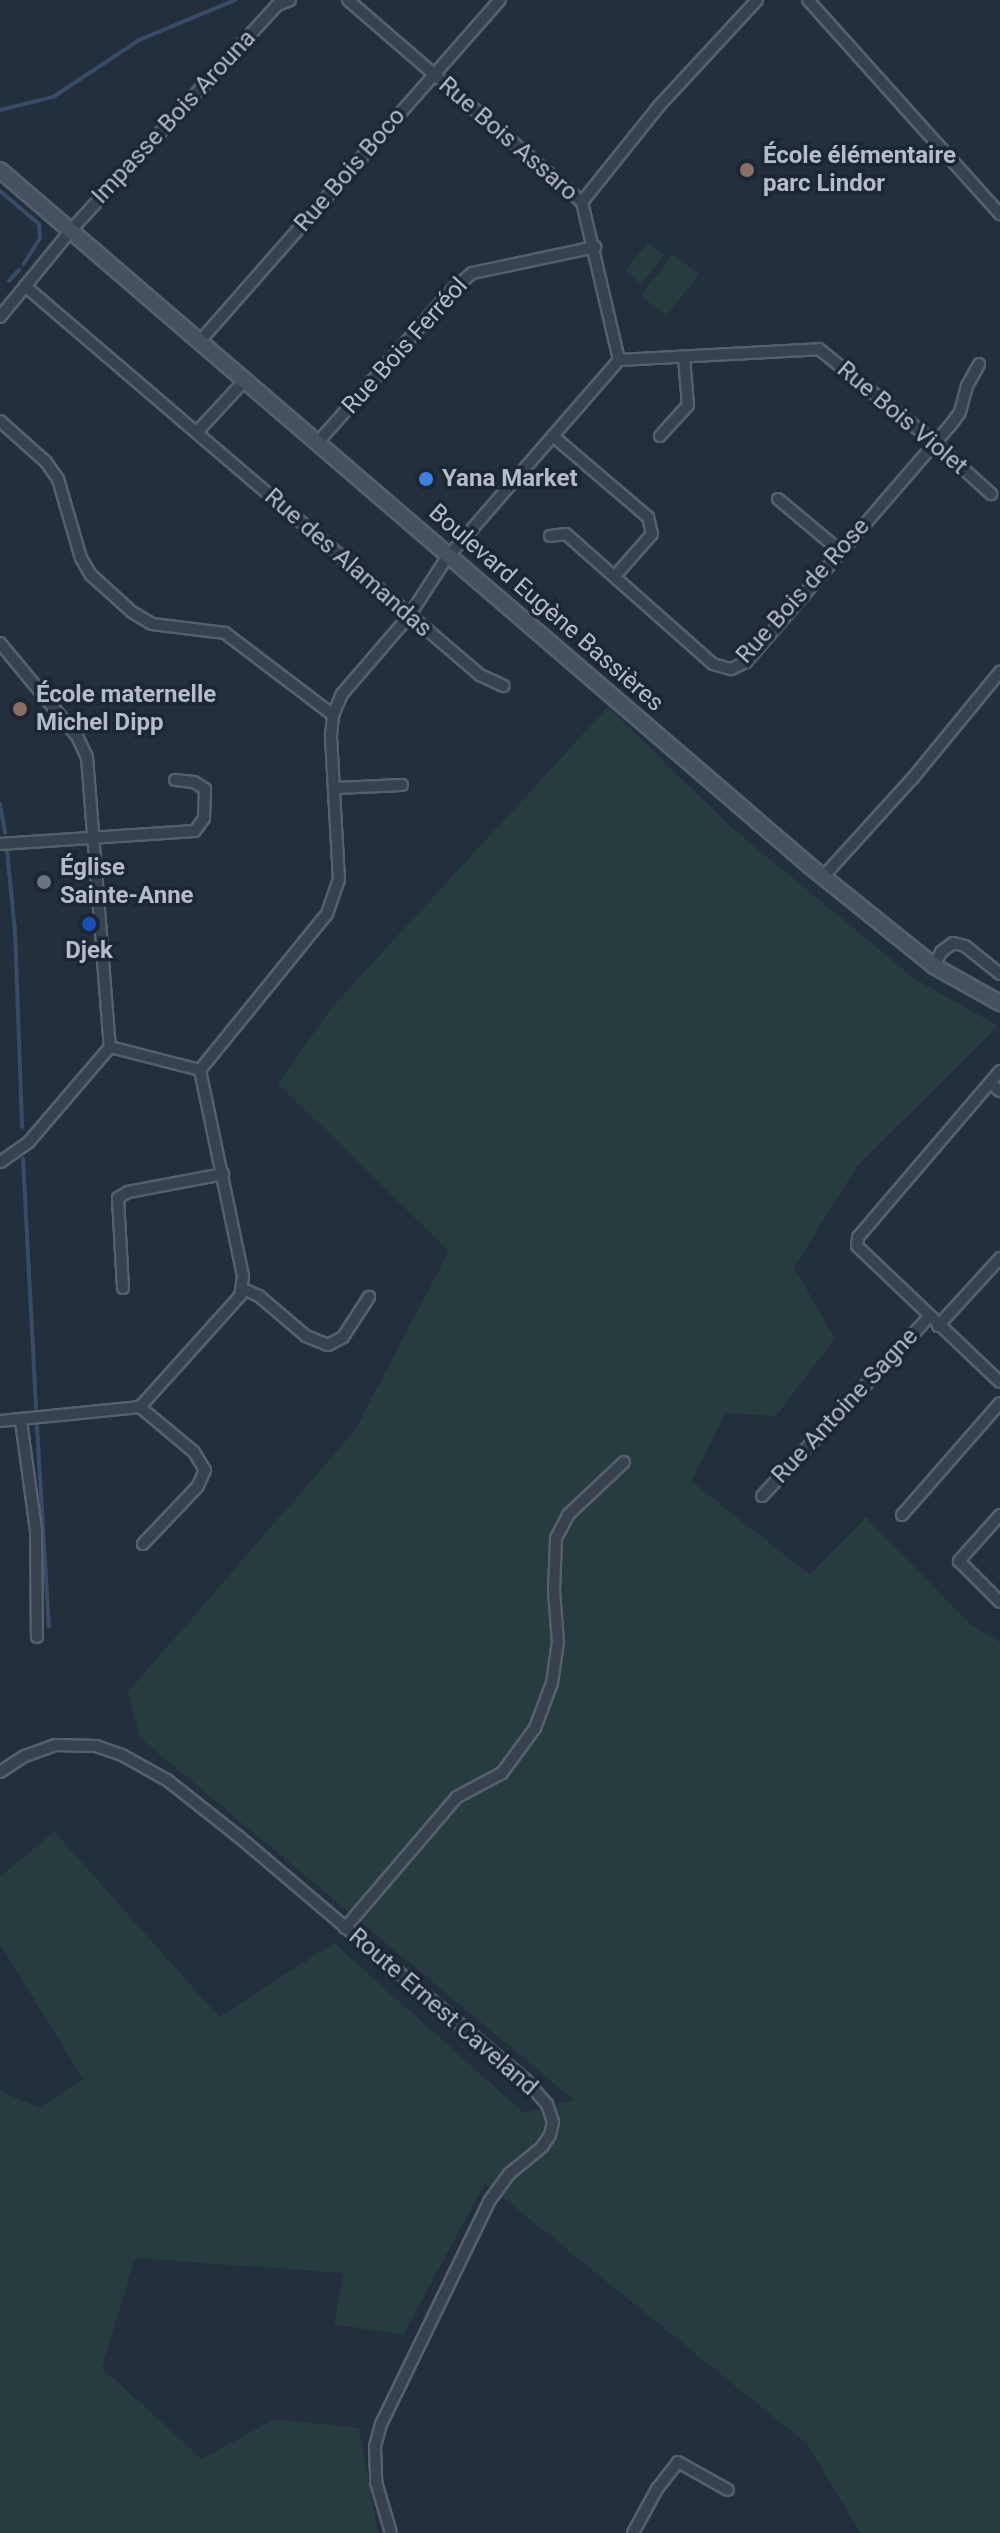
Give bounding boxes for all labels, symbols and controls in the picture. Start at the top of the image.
street label: Impasse Bois Arouna [86,24,262,210]
street label: Rue Bois Assaro [433,71,583,207]
street label: Rue Bois Boco [288,102,412,238]
place label: École élémentaire parc Lindor [763,142,956,198]
marker: École élémentaire parc Lindor [738,161,756,179]
street label: Rue Bois Ferréol [336,272,474,420]
street label: Rue Bois Violet [831,355,973,481]
place label: Yana Market [442,465,578,493]
marker: Yana Market [417,470,435,488]
street label: Rue des Alamandas [258,483,438,643]
street label: Boulevard Eugène Bassières [423,498,669,718]
street label: Rue Bois de Rose [730,513,876,669]
place label: École maternelle Michel Dipp [36,681,216,737]
marker: École maternelle Michel Dipp [11,700,29,718]
place label: Église Sainte-Anne [60,854,194,910]
marker: Église Sainte-Anne [35,873,53,891]
marker: Djek [80,915,98,933]
place label: Djek [65,937,113,965]
street label: Rue Antoine Sagne [766,1323,924,1489]
street label: Route Ernest Caveland [343,1922,543,2102]

